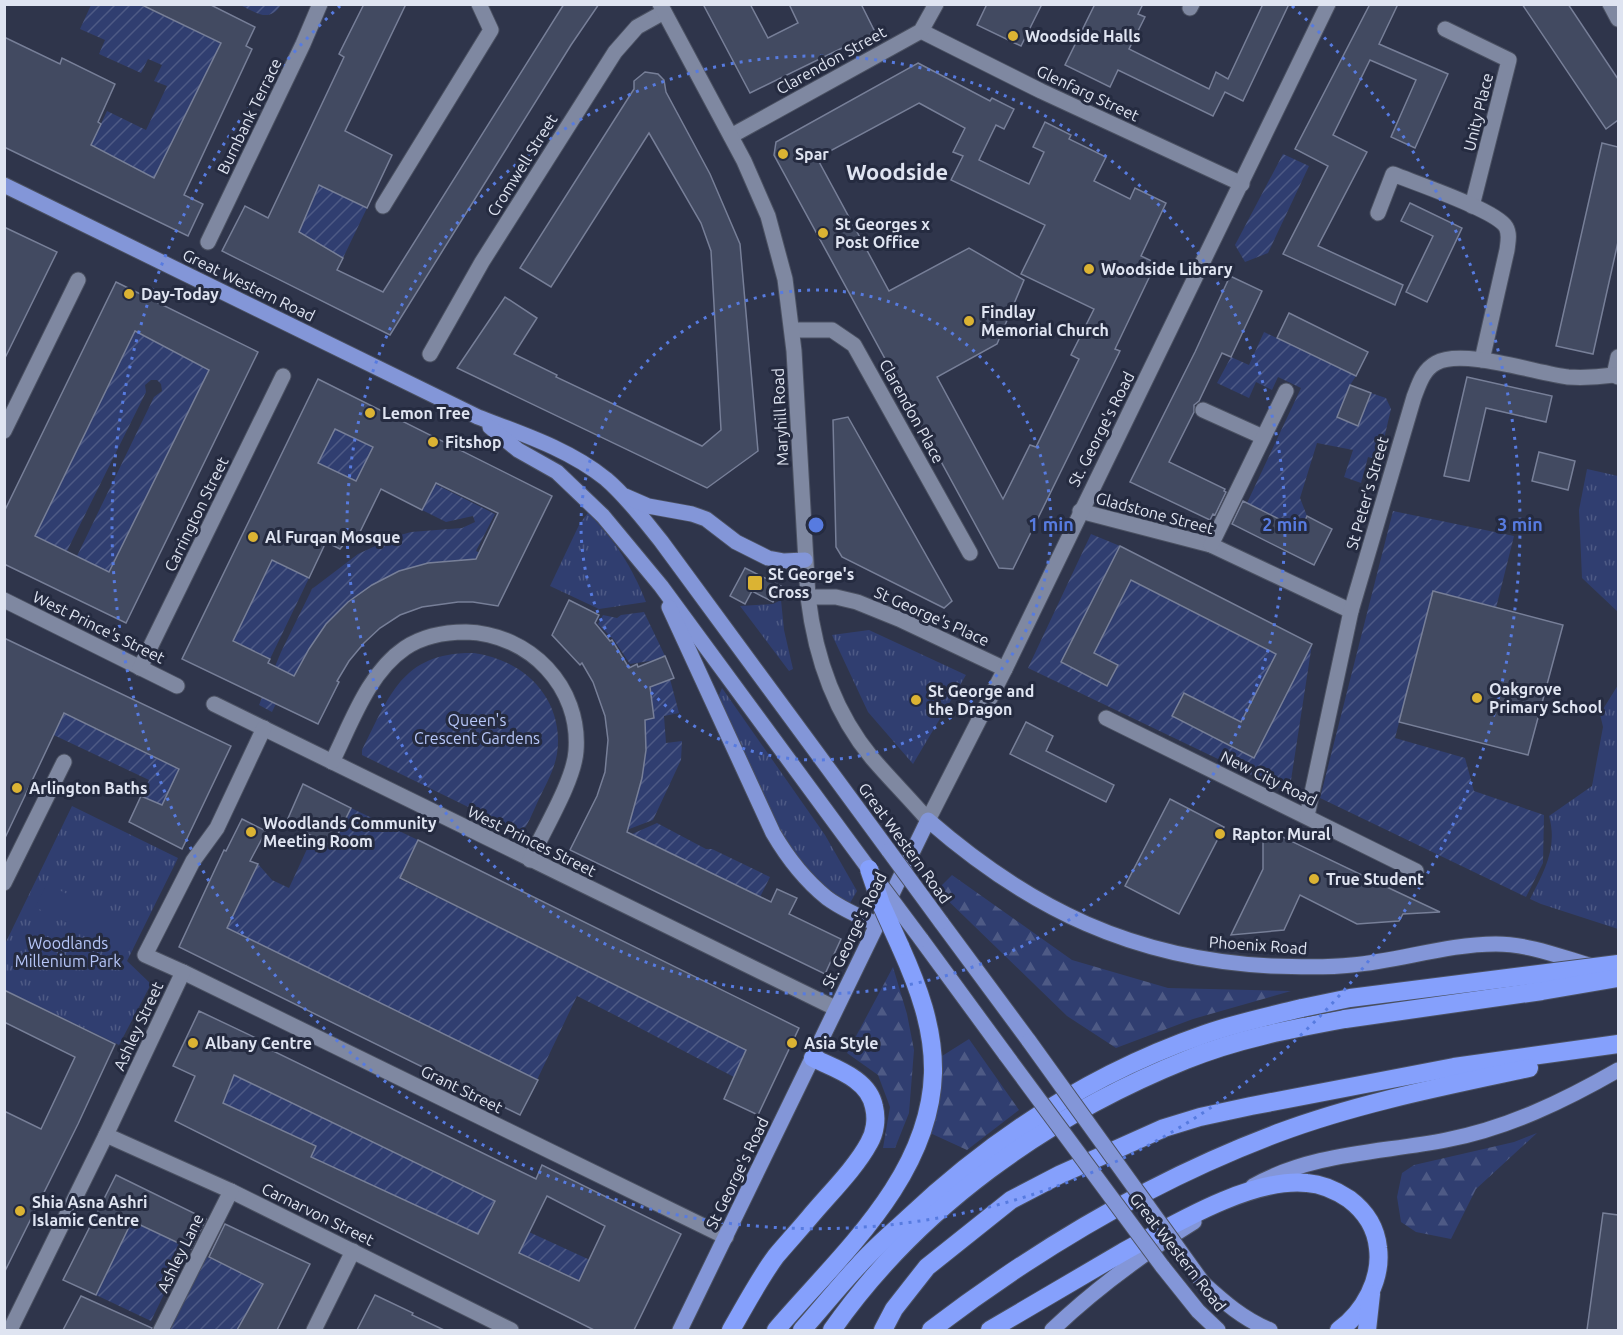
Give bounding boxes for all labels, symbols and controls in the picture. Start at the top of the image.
street label: Clarendon Street [773,22,890,98]
place label: Woodside Halls [1025,27,1141,45]
marker: Woodside Halls [1006,29,1020,43]
street label: Burnbank Terrace [213,55,285,177]
street label: Glenfarg Street [1034,61,1143,125]
street label: Unity Place [1460,71,1496,153]
street label: Cromwell Street [483,110,561,219]
place label: Spar [795,145,829,163]
marker: Spar [776,147,790,161]
district label: Woodside [846,159,948,184]
place label: St Georges x Post Office [835,215,930,251]
marker: St Georges x Post Office [816,226,830,240]
street label: Great Western Road [180,245,318,325]
place label: Woodside Library [1101,260,1233,278]
marker: Woodside Library [1082,262,1096,276]
place label: Day-Today [141,285,219,303]
marker: Day-Today [122,287,136,301]
place label: Findlay Memorial Church [981,303,1109,339]
marker: Findlay Memorial Church [962,314,976,328]
street label: Clarendon Place [876,356,948,466]
street label: Maryhill Road [768,367,792,467]
street label: St. George's Road [1064,369,1138,489]
place label: Lemon Tree [382,404,470,422]
marker: Lemon Tree [363,406,377,420]
place label: Fitshop [445,433,501,451]
street label: St Peter's Street [1342,434,1392,552]
marker: Fitshop [426,435,440,449]
street label: Carrington Street [160,453,232,574]
street label: Gladstone Street [1094,489,1217,538]
text: 1 min [1028,514,1074,534]
text: 2 min [1262,514,1308,534]
text: 3 min [1497,514,1543,534]
centre of rings [806,515,826,535]
place label: Al Furqan Mosque [265,528,400,546]
marker: Al Furqan Mosque [246,530,260,544]
place label: St George's Cross [768,565,854,601]
marker: St George's Cross [746,574,764,592]
street label: St George's Place [872,583,992,649]
street label: West Prince's Street [30,587,168,667]
place label: Oakgrove Primary School [1489,680,1603,716]
place label: St George and the Dragon [928,682,1034,718]
marker: Oakgrove Primary School [1470,691,1484,705]
marker: St George and the Dragon [909,693,923,707]
park label: Queen's Crescent Gardens [414,711,540,747]
street label: New City Road [1218,747,1320,809]
place label: Arlington Baths [29,779,147,797]
street label: Great Western Road [855,779,955,907]
marker: Arlington Baths [10,781,24,795]
street label: West Princes Street [465,802,600,880]
place label: Woodlands Community Meeting Room [263,814,437,850]
marker: Woodlands Community Meeting Room [244,825,258,839]
place label: Raptor Mural [1232,825,1331,843]
marker: Raptor Mural [1213,827,1227,841]
street label: St. George's Road [818,869,890,991]
place label: True Student [1326,870,1424,888]
marker: True Student [1307,872,1321,886]
street label: Phoenix Road [1208,933,1308,957]
park label: Woodlands Millenium Park [15,934,121,970]
street label: Ashley Street [110,978,167,1073]
place label: Albany Centre [205,1034,312,1052]
place label: Asia Style [804,1034,879,1052]
marker: Albany Centre [186,1036,200,1050]
marker: Asia Style [785,1036,799,1050]
street label: Grant Street [418,1061,506,1117]
street label: St George's Road [702,1114,772,1232]
street label: Carnarvon Street [259,1179,378,1249]
street label: Great Western Road [1126,1189,1230,1315]
place label: Shia Asna Ashri Islamic Centre [32,1193,148,1229]
marker: Shia Asna Ashri Islamic Centre [13,1204,27,1218]
street label: Ashley Lane [153,1211,207,1295]

